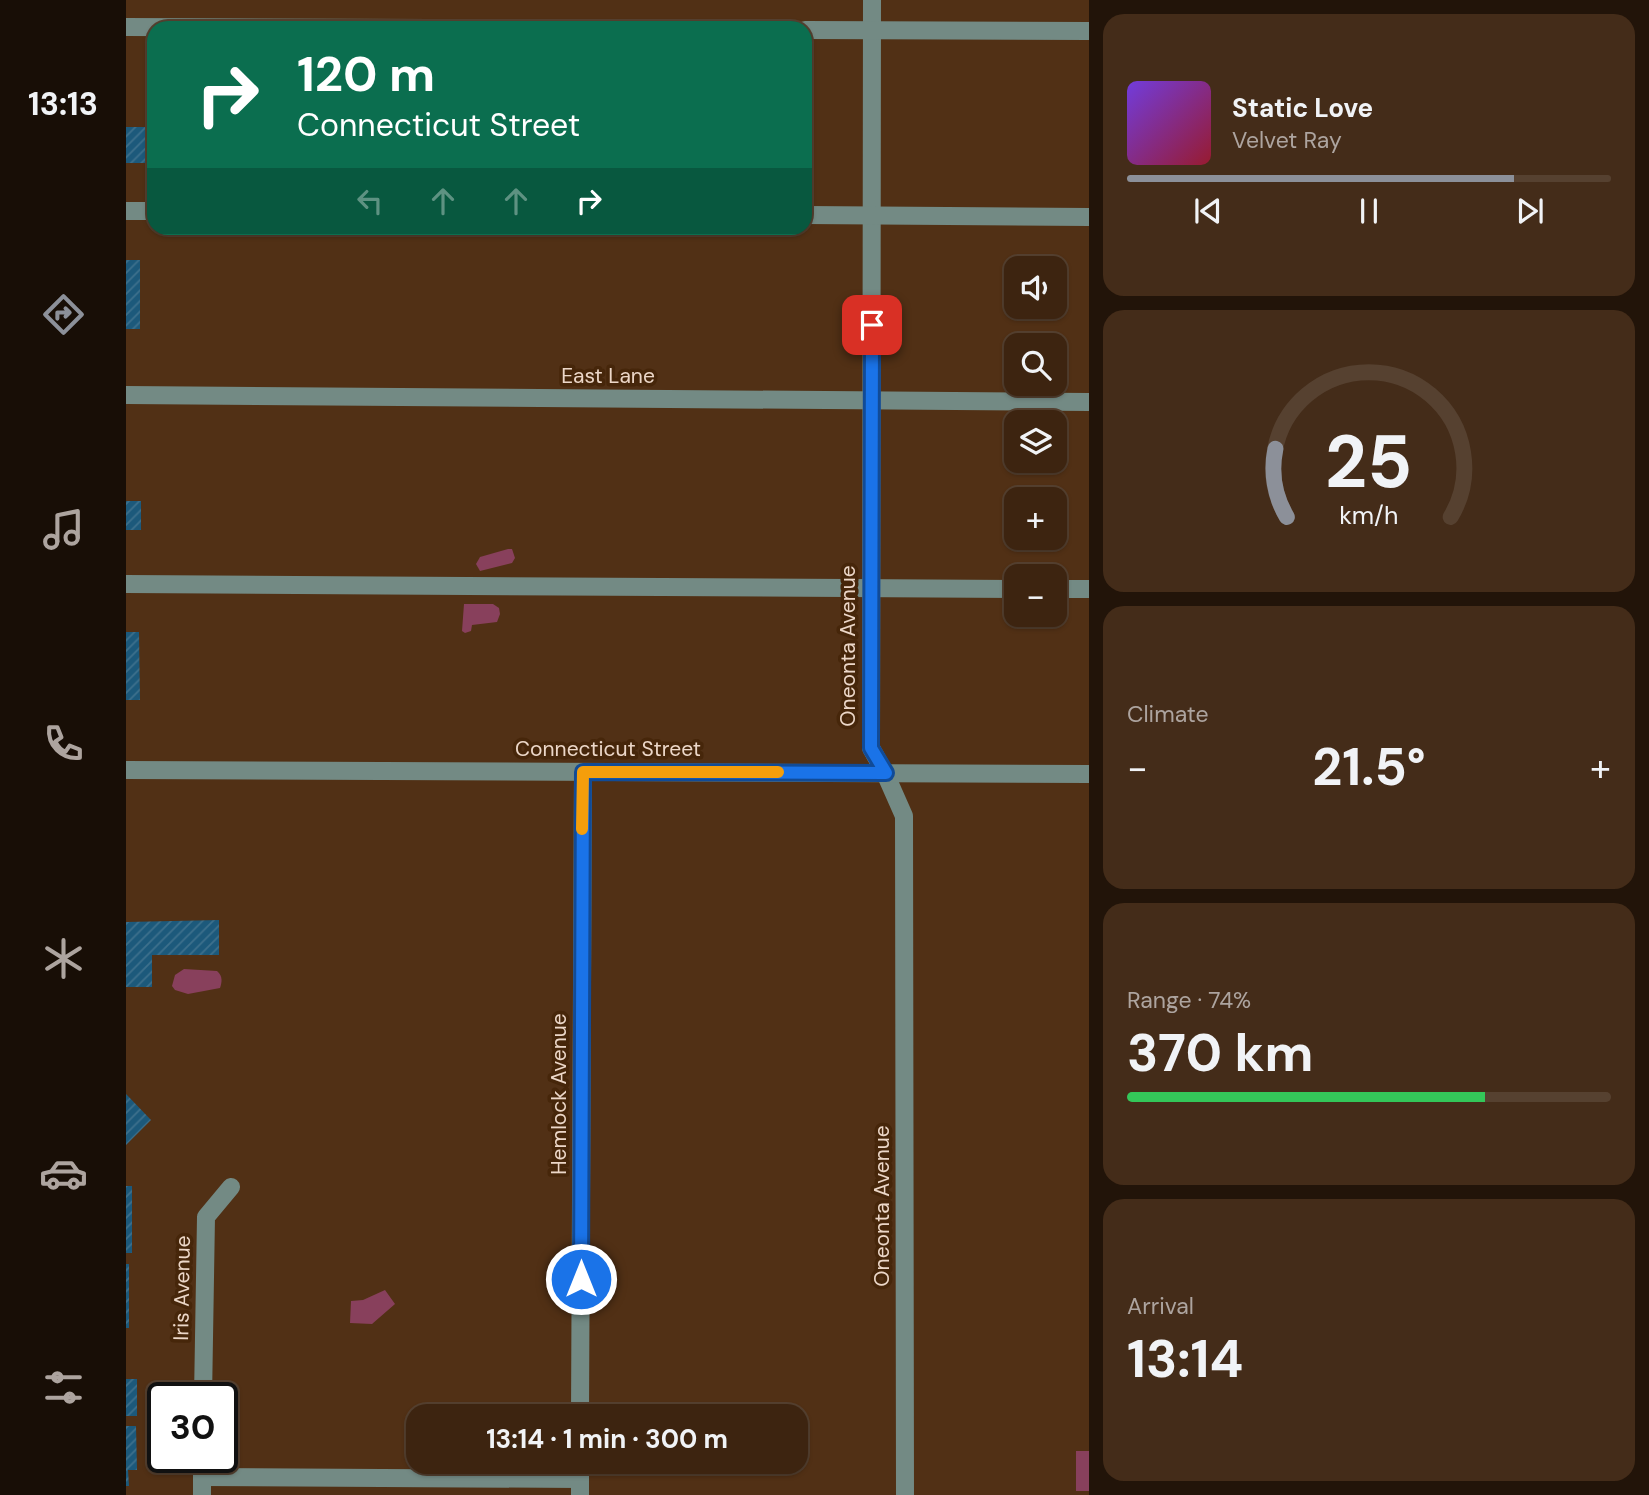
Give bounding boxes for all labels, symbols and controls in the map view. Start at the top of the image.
text: 120 m [297,42,435,106]
icon: right [182,49,273,140]
text: 13:13 [28,83,98,125]
text: Static Love [1232,91,1373,125]
text: Connecticut Street [297,104,580,146]
text: Velvet Ray [1232,125,1342,155]
icon: left [351,182,389,220]
icon: ahead [424,182,462,220]
icon: ahead [497,182,535,220]
icon: right [570,182,608,220]
icon: previous [1189,192,1227,230]
icon: pause [1350,192,1388,230]
icon: next [1511,192,1549,230]
map controls [1004,256,1067,627]
button: sound [1004,256,1067,319]
icon: directions [39,290,88,339]
pin [842,295,902,355]
icon: arrive [853,306,891,344]
button: search [1004,333,1067,396]
street label: East Lane [561,362,655,390]
button: layers [1004,410,1067,473]
text: 25 [1325,416,1413,511]
button: + [1004,487,1067,550]
text: km/h [1339,499,1399,532]
icon: music [39,505,88,554]
button: − [1004,564,1067,627]
street label: Oneonta Avenue [834,565,862,727]
text: Climate [1127,699,1209,729]
icon: phone [39,719,88,768]
text: 21.5° [1312,733,1426,801]
street label: Connecticut Street [515,735,701,763]
text: − [1127,743,1148,793]
text: + [1590,743,1611,793]
icon: climate [39,934,88,983]
text: Range · 74% [1127,985,1251,1015]
street label: Hemlock Avenue [545,1013,573,1175]
text: 370 km [1127,1019,1313,1087]
street label: Oneonta Avenue [868,1125,896,1287]
icon: car [39,1149,88,1198]
street label: Iris Avenue [167,1235,197,1341]
position arrow [544,1242,618,1316]
text: Arrival [1127,1291,1194,1321]
text: 13:14 [1127,1325,1243,1393]
icon: filters [39,1363,88,1412]
speed limit sign: 30 [147,1382,238,1473]
text: 13:14 · 1 min · 300 m [486,1422,728,1456]

